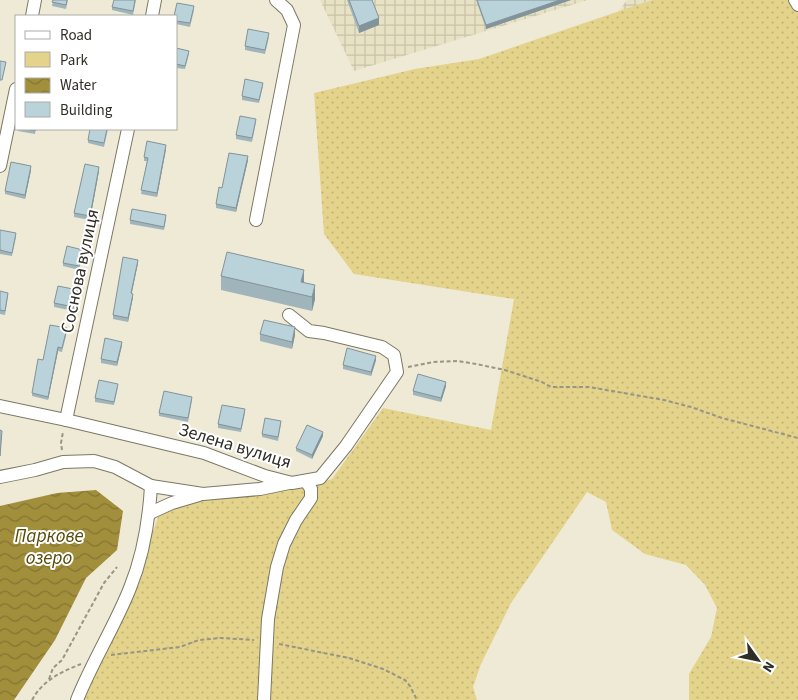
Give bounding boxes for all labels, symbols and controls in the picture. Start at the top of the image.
legend [15,15,178,130]
text: Road [60,25,92,46]
text: Park [60,50,89,71]
text: Water [60,75,97,96]
text: Building [60,100,113,121]
street label: Соснова вулиця [55,207,105,335]
street label: Зелена вулиця [176,417,294,475]
water label: Паркове озеро [14,523,84,572]
north arrow [733,635,783,685]
text: N [757,657,779,676]

